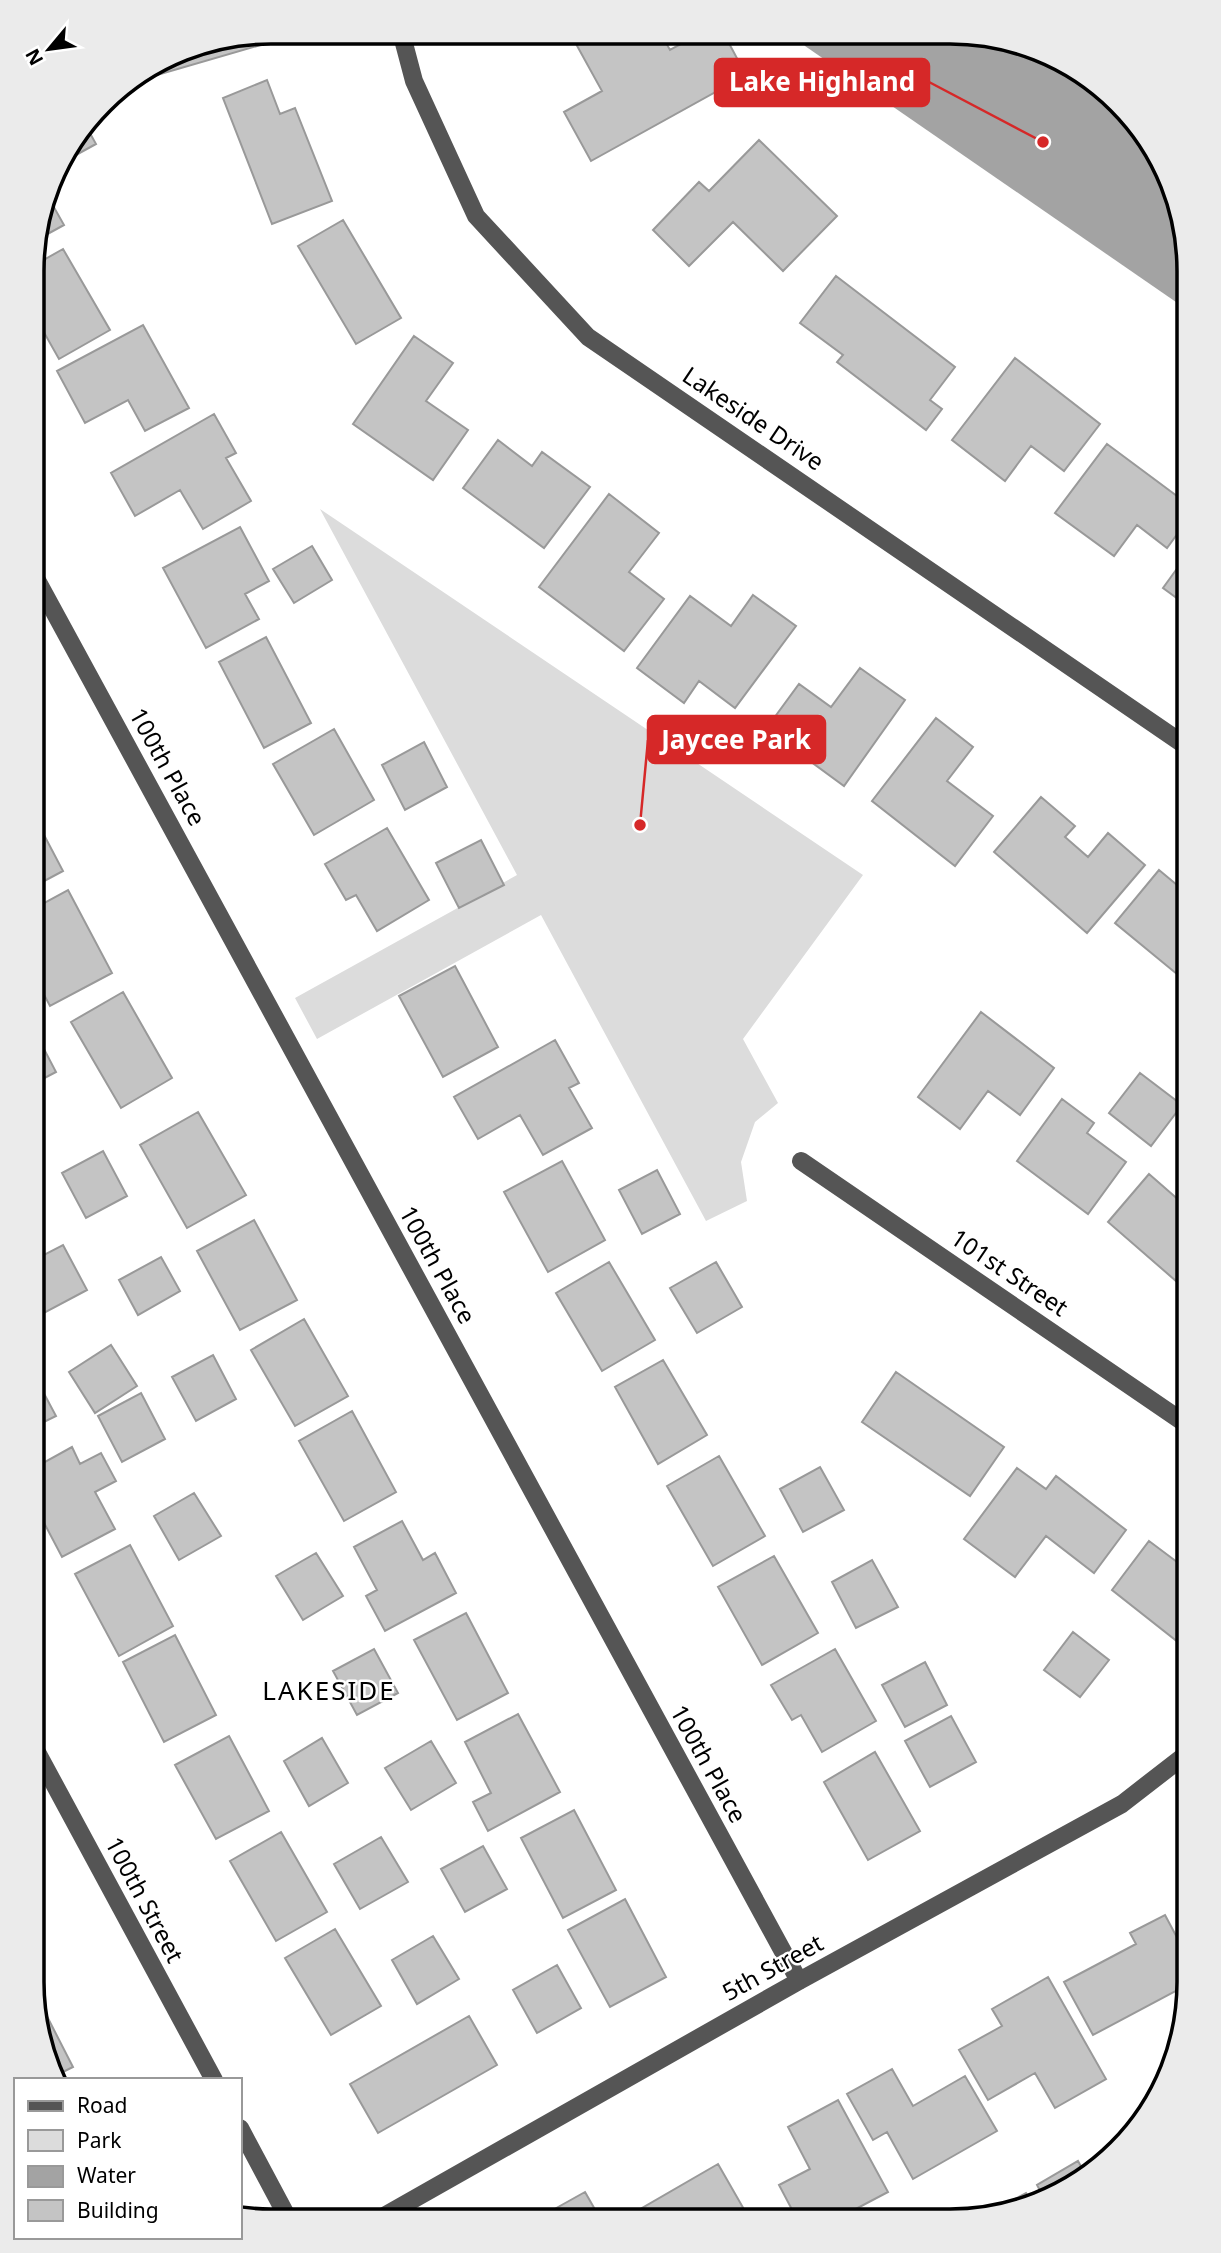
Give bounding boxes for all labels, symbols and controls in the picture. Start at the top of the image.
north arrow [14,14,84,84]
text: N [19,44,49,70]
callout: Lake Highland [715,59,929,106]
text: Lake Highland [729,63,915,99]
street label: Lakeside Drive [677,358,831,477]
street label: 100th Place [122,701,214,831]
callout: Jaycee Park [648,716,825,763]
text: Jaycee Park [659,721,812,757]
street label: 100th Place [392,1199,484,1329]
street label: 101st Street [945,1220,1075,1323]
district label: LAKESIDE [262,1672,396,1708]
street label: 100th Place [663,1698,755,1828]
street label: 100th Street [98,1831,192,1968]
street label: 5th Street [716,1925,829,2008]
legend [14,2078,242,2239]
text: Road [77,2091,127,2119]
text: Park [77,2126,122,2154]
text: Water [77,2161,136,2189]
text: Building [77,2196,159,2224]

